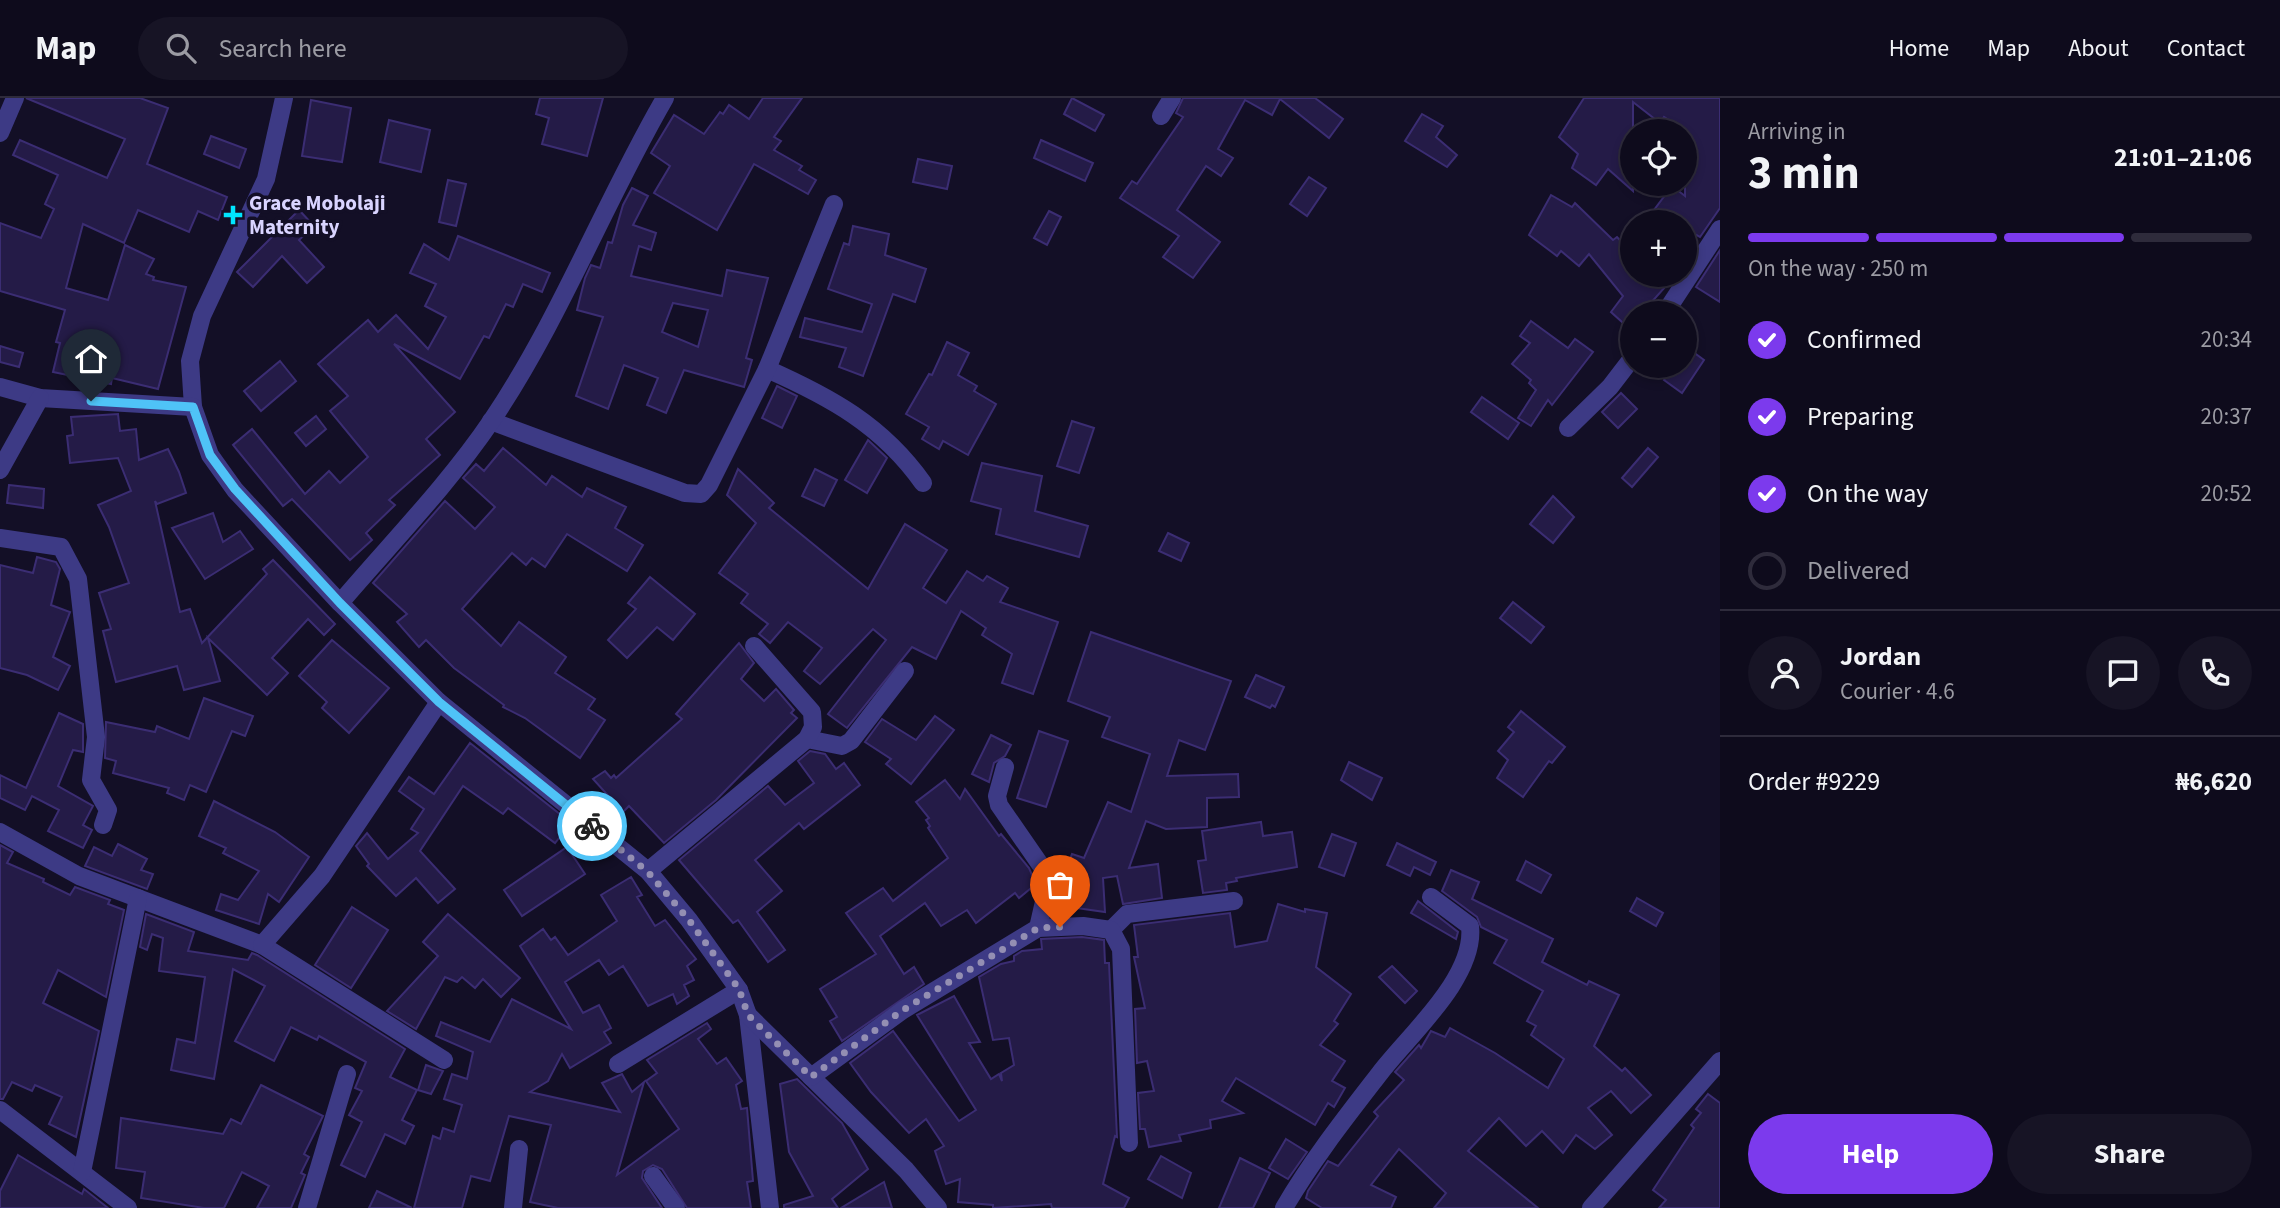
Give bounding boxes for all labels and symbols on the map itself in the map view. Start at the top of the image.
place label: Grace Mobolaji Maternity [249,188,386,242]
marker: Grace Mobolaji Maternity [223,205,243,225]
pin [61,329,121,401]
courier [557,791,627,861]
pin [1030,855,1090,927]

